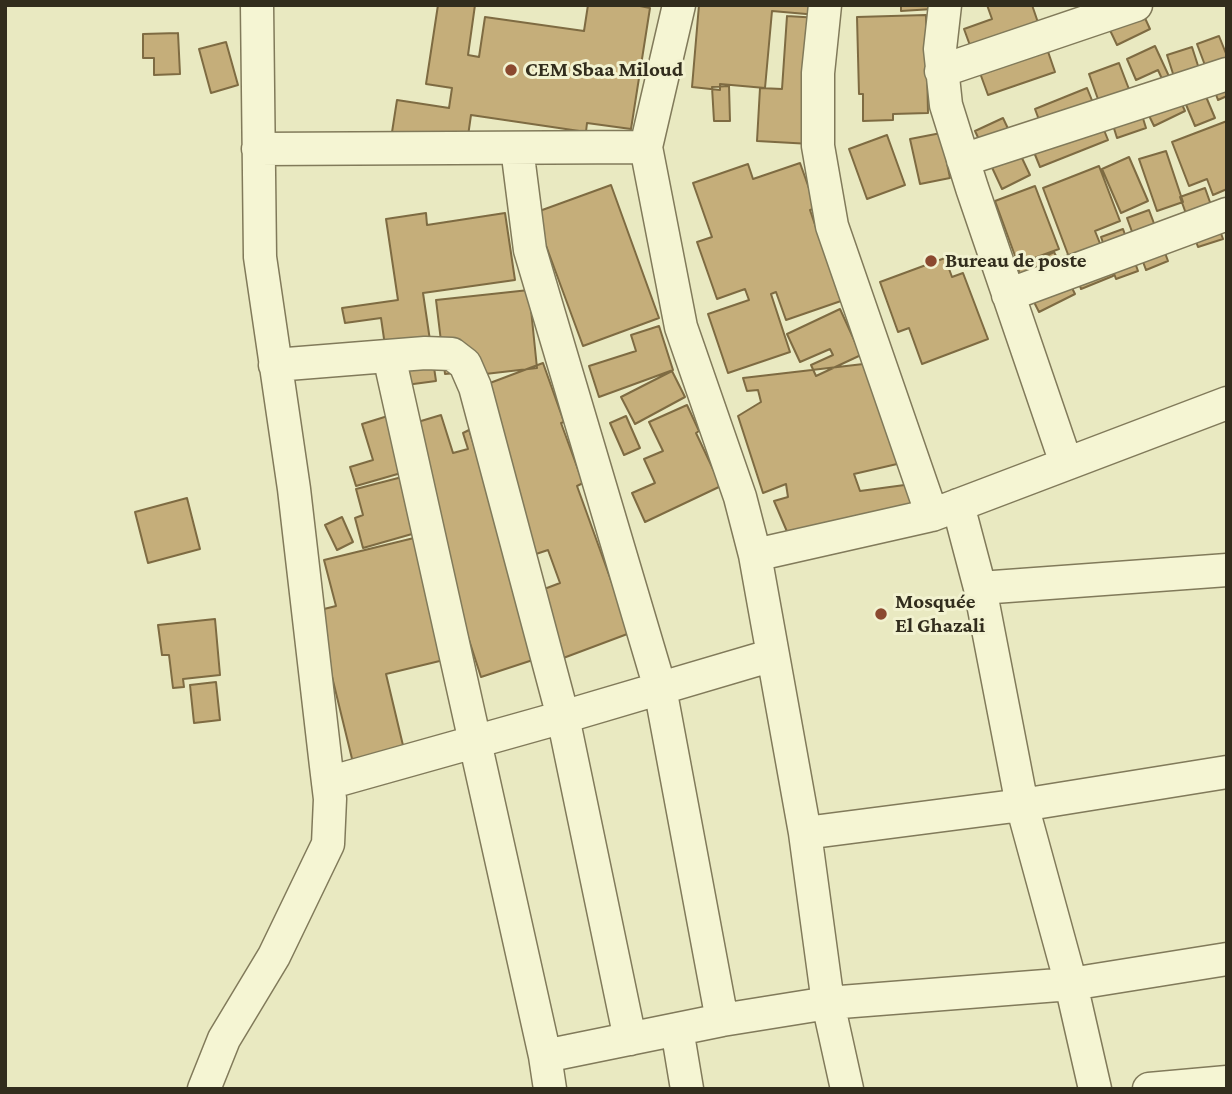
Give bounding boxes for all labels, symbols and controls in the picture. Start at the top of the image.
place label: CEM Sbaa Miloud [525,57,683,83]
marker: CEM Sbaa Miloud [503,62,519,78]
place label: Bureau de poste [945,248,1086,274]
marker: Bureau de poste [923,253,939,269]
place label: Mosquée El Ghazali [895,589,985,639]
marker: Mosquée El Ghazali [873,606,889,622]

